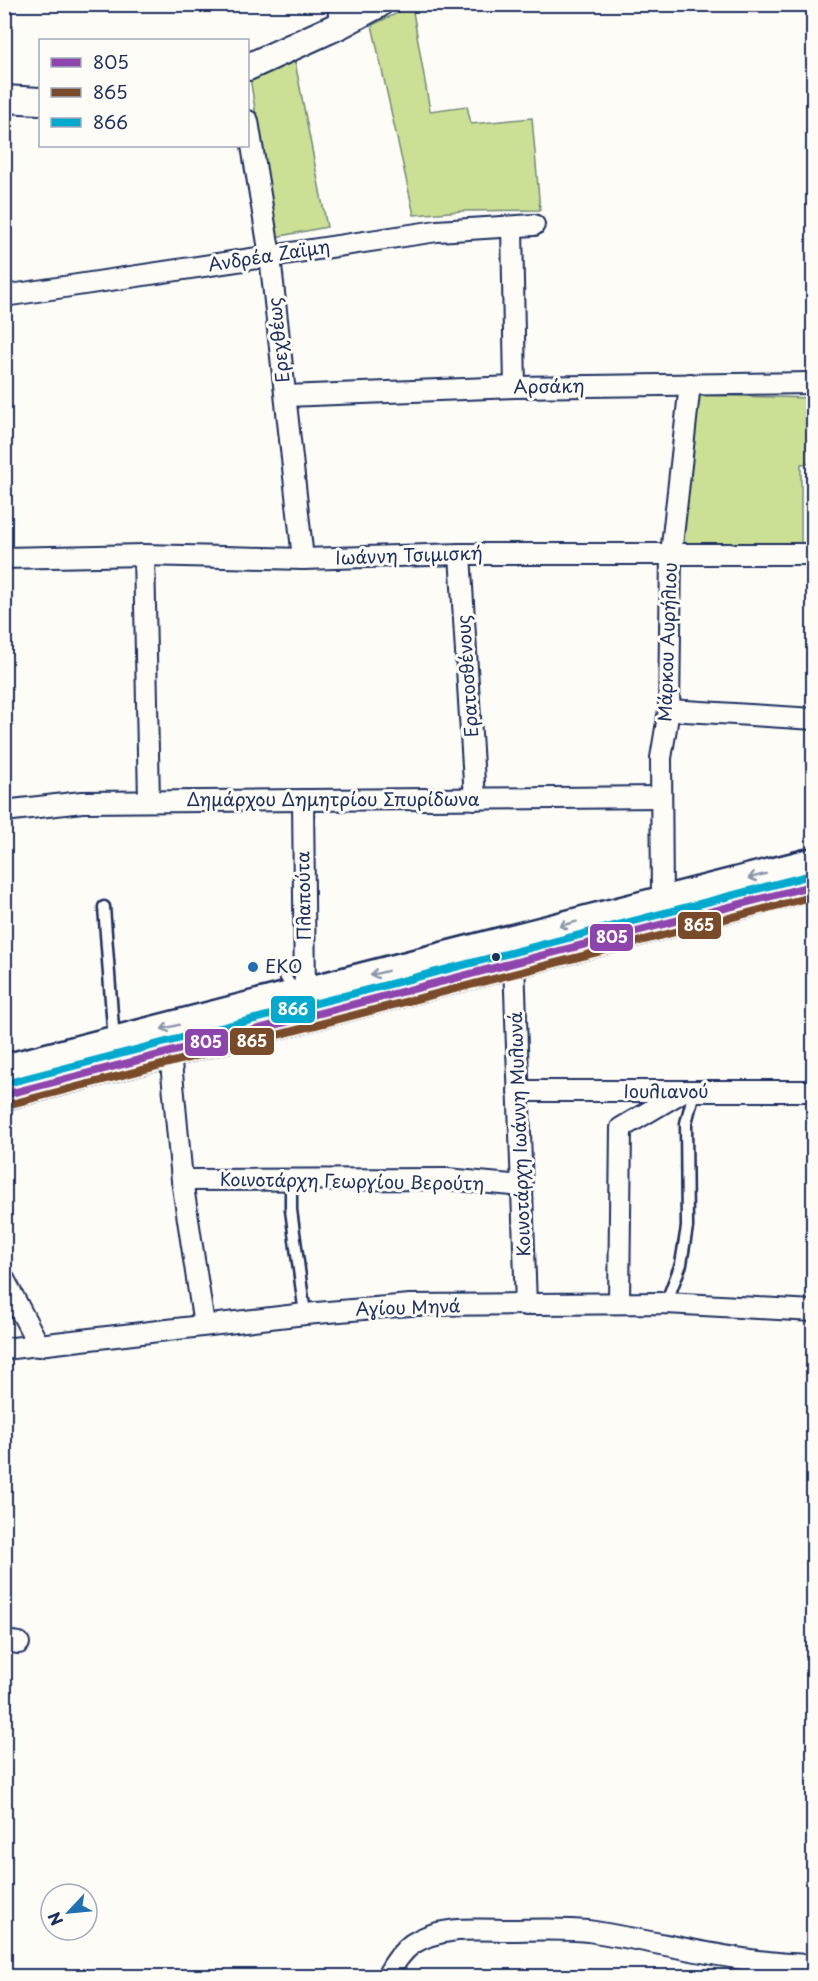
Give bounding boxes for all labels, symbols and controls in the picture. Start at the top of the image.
legend [39,39,249,147]
text: 805 [93,48,129,75]
text: 865 [93,78,128,105]
text: 866 [93,108,128,135]
street label: Ανδρέα Ζαϊμη [206,232,332,277]
street label: Ερεχθέως [260,296,295,384]
street label: Αρσάκη [513,371,585,400]
street label: Ιωάννη Τσιμισκή [335,538,483,571]
street label: Μάρκου Αυρήλιου [650,562,683,722]
street label: Ερατοσθένους [449,614,484,738]
street label: Δημάρχου Δημητρίου Σπυρίδωνα [186,785,480,812]
street label: Πλαπούτα [288,851,317,941]
one-way arrow [748,871,767,882]
line badge: 865 [677,911,722,940]
text: 865 [684,912,714,936]
one-way arrow [559,919,578,931]
line badge: 805 [589,923,634,952]
text: 805 [596,924,628,948]
unlabelled marker [490,951,502,963]
place label: EKO [265,952,302,979]
marker: EKO [246,960,260,974]
one-way arrow [370,968,389,980]
line badge: 866 [270,995,316,1024]
text: 866 [278,996,308,1020]
street label: Κοινοτάρχη Ιωάννη Μυλωνά [501,1011,536,1257]
one-way arrow [161,1022,180,1033]
line badge: 865 [229,1027,275,1056]
line badge: 805 [184,1028,229,1057]
text: 865 [237,1028,267,1052]
text: 805 [190,1029,222,1053]
street label: Ιουλιανού [623,1077,709,1104]
street label: Κοινοτάρχη Γεωργίου Βερούτη [220,1165,484,1196]
street label: Αγίου Μηνά [355,1291,461,1322]
north arrow [39,1882,99,1942]
text: N [41,1908,68,1930]

